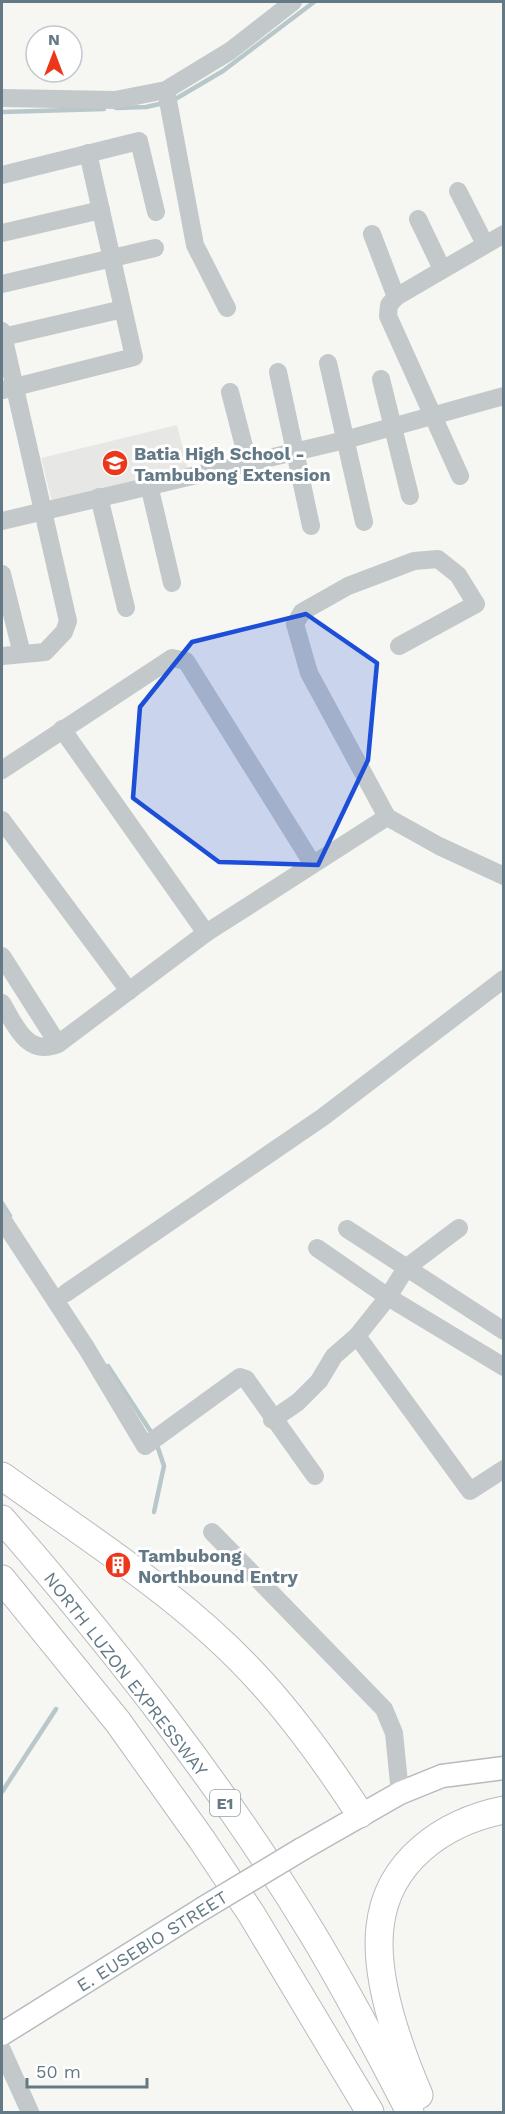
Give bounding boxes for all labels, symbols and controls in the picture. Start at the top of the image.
north arrow [24,24,84,84]
text: N [48,30,60,49]
place label: Batia High School - Tambubong Extension [134,443,331,485]
school or university icon: Batia High School - Tambubong Extension [100,448,130,478]
place label: Tambubong Northbound Entry [138,1545,299,1587]
building icon: Tambubong Northbound Entry [103,1550,133,1580]
street label: NORTH LUZON EXPRESSWAY [40,1568,213,1781]
road number: E1 [210,1790,240,1816]
street label: E. EUSEBIO STREET [73,1886,231,1996]
scale bar [27,2051,147,2089]
text: 50 m [36,2061,81,2082]

